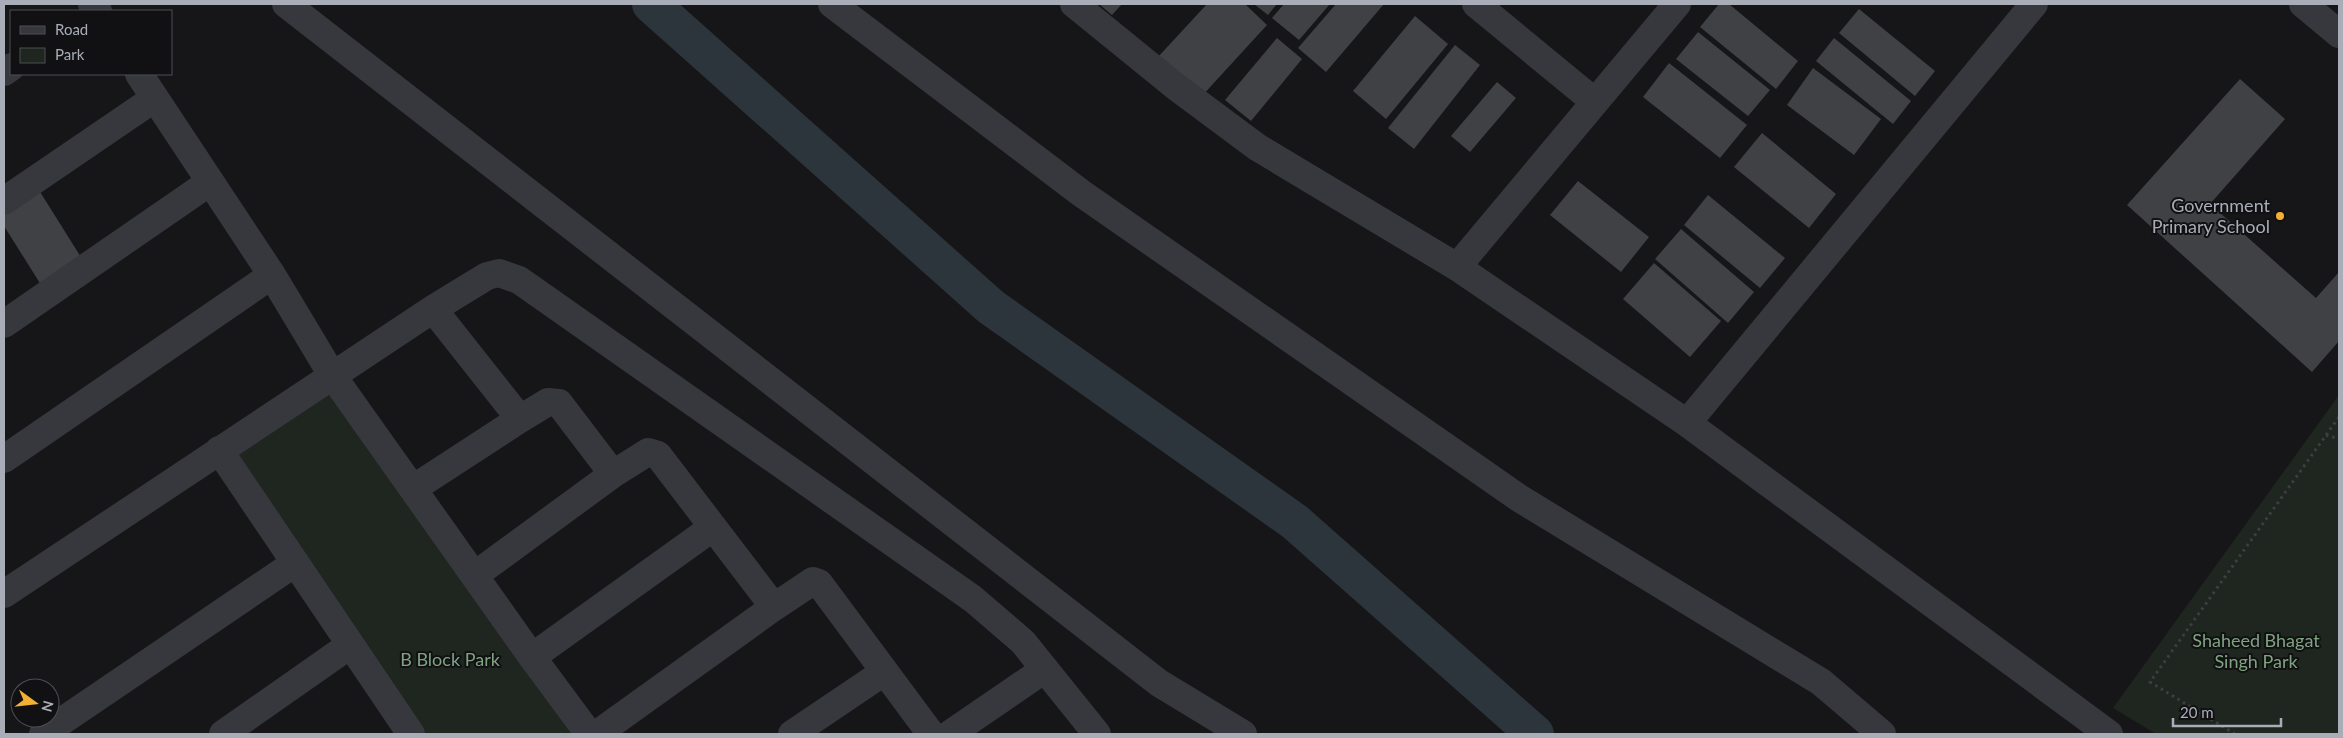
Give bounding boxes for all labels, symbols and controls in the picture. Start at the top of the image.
legend [10,10,172,75]
text: Road [55,20,88,38]
text: Park [55,45,85,63]
place label: Government Primary School [2152,194,2271,237]
marker: Government Primary School [2274,210,2286,222]
park label: Shaheed Bhagat Singh Park [2192,629,2320,672]
park label: B Block Park [400,648,501,670]
north arrow [10,678,60,728]
scale bar [2173,696,2280,728]
text: N [38,699,58,714]
text: 20 m [2180,703,2214,721]

